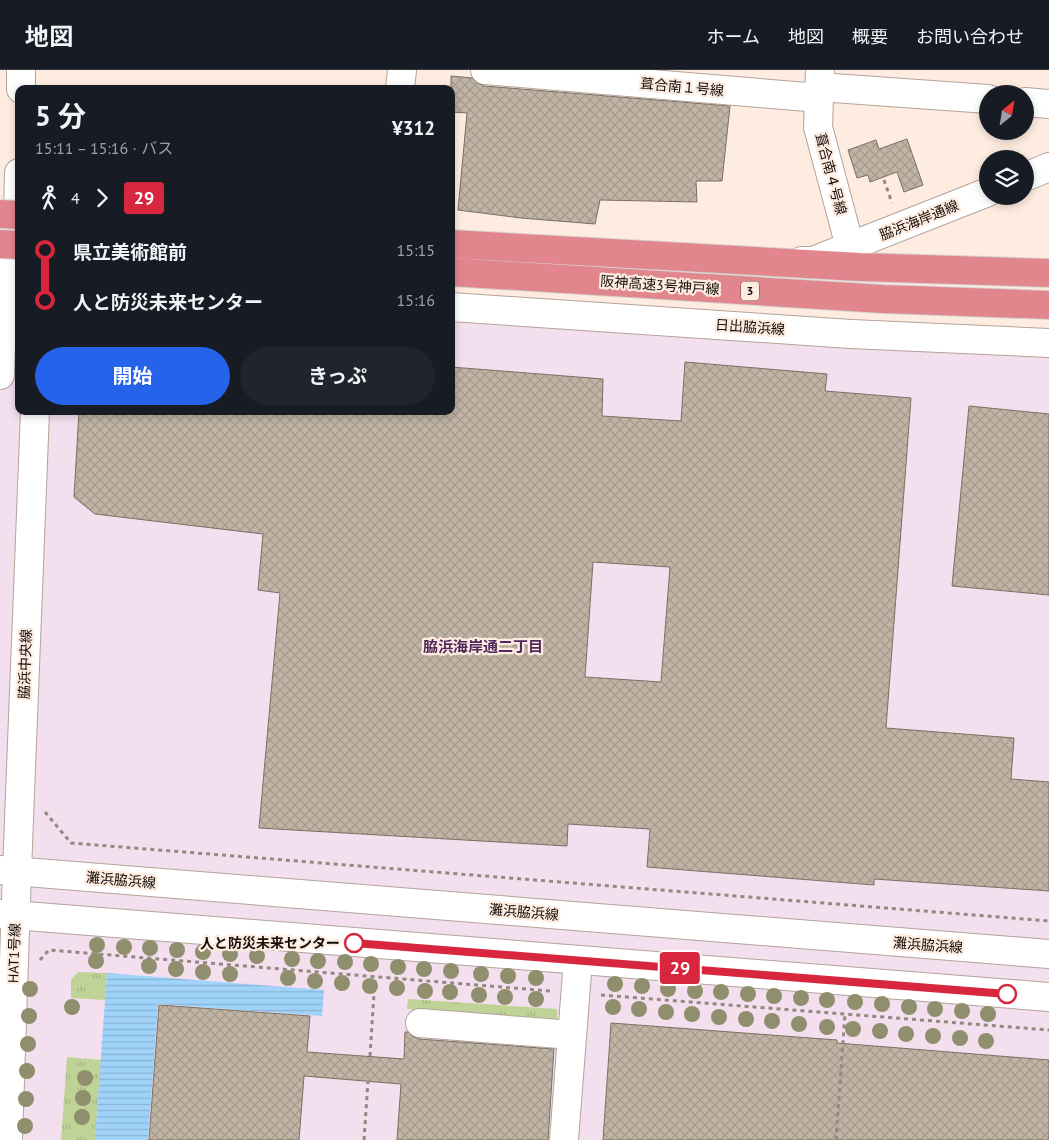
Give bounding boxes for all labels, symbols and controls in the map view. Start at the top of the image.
text: 地図 [25,21,73,52]
text: ホーム [707,25,760,48]
text: 地図 [788,25,824,48]
text: 概要 [852,25,888,48]
text: お問い合わせ [916,25,1024,48]
street label: 葺合南１号線 [639,74,725,100]
north arrow [979,85,1034,140]
map controls [979,85,1034,205]
text: 5 分 [35,97,86,134]
text: ¥312 [392,116,435,140]
street label: 葺合南４号線 [811,131,851,217]
text: 15:11 – 15:16 · バス [35,138,173,158]
button: layers [979,150,1034,205]
icon: walk [35,184,63,212]
icon: forward [88,184,116,212]
text: 29 [134,186,154,209]
text: 4 [71,188,80,208]
street label: 脇浜海岸通線 [877,196,961,244]
text: 県立美術館前 [73,240,187,264]
text: 15:15 [397,240,435,260]
street label: 阪神高速3号神戸線 [600,272,720,298]
road number: 3 [741,282,759,300]
text: 人と防災未来センター [73,290,263,314]
text: 15:16 [397,290,435,310]
street label: 日出脇浜線 [714,316,786,338]
button: 開始 [35,347,230,405]
button: きっぷ [240,347,435,405]
street label: 脇浜中央線 [15,629,35,699]
district label: 脇浜海岸通二丁目 [423,637,543,656]
street label: 灘浜脇浜線 [85,868,157,892]
street label: 灘浜脇浜線 [488,900,560,924]
street label: HAT1号線 [4,923,24,983]
marker: 人と防災未来センター [344,933,364,953]
place label: 人と防災未来センター [200,934,340,952]
street label: 灘浜脇浜線 [892,934,964,956]
line badge: 29 [658,952,702,984]
text: 29 [670,956,690,979]
unlabelled marker [997,984,1017,1004]

